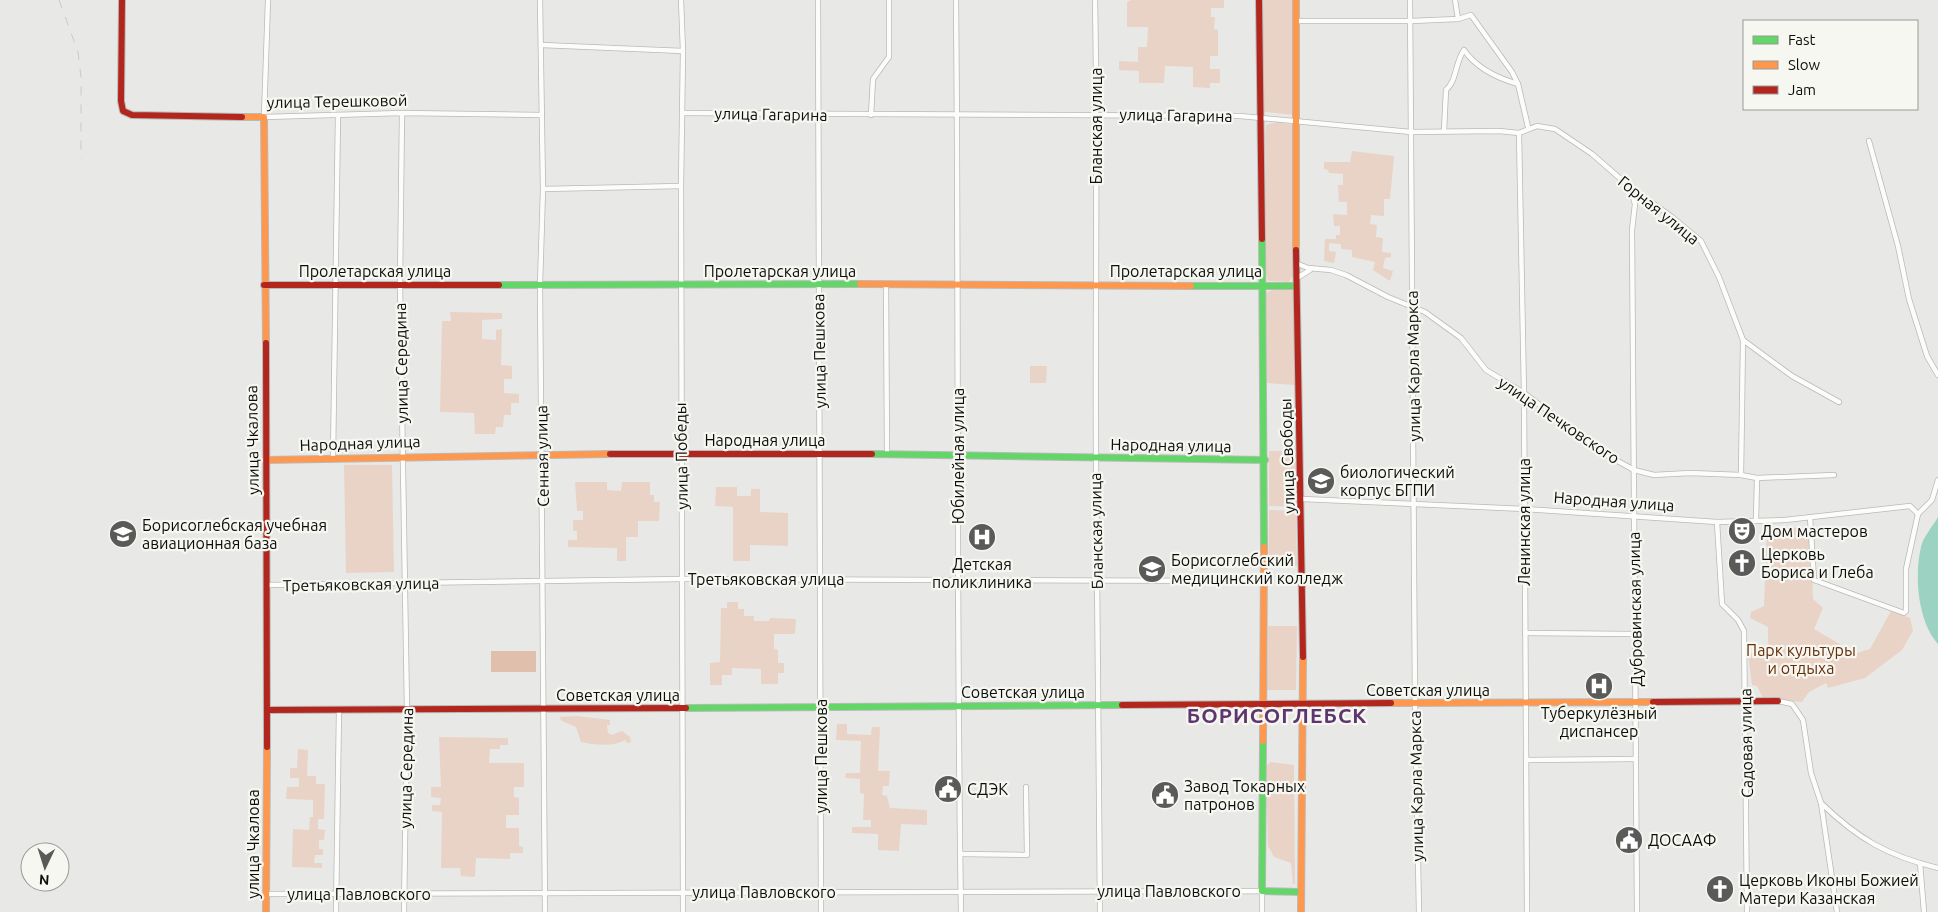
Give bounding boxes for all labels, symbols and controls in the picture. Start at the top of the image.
legend [1743,20,1918,110]
text: Fast [1788,31,1816,48]
text: Slow [1788,56,1821,73]
street label: Бланская улица [1087,68,1105,184]
text: Jam [1788,81,1816,98]
street label: улица Терешковой [267,91,407,111]
street label: улица Гагарина [714,104,828,124]
street label: улица Гагарина [1119,105,1233,125]
street label: Горная улица [1615,172,1703,248]
street label: Пролетарская улица [299,262,451,280]
street label: Пролетарская улица [704,262,856,280]
street label: Пролетарская улица [1110,262,1262,280]
street label: улица Карла Маркса [1403,290,1423,442]
street label: улица Пешкова [809,294,829,408]
street label: улица Середина [391,302,411,424]
street label: улица Печковского [1495,373,1623,467]
street label: улица Чкалова [242,385,262,495]
street label: Юбилейная улица [949,388,967,524]
street label: улица Свободы [1276,398,1298,514]
street label: улица Победы [671,402,691,510]
street label: Сенная улица [532,405,552,507]
street label: Народная улица [704,431,826,449]
street label: Народная улица [299,432,421,454]
street label: Народная улица [1110,435,1232,455]
street label: Ленинская улица [1515,458,1533,586]
place label: биологический корпус БГПИ [1340,463,1455,499]
school or university icon: биологический корпус БГПИ [1306,466,1336,496]
street label: Бланская улица [1086,472,1106,590]
street label: Народная улица [1553,488,1675,514]
place label: Борисоглебская учебная авиационная база [142,516,327,552]
theatre icon: Дом мастеров [1727,516,1757,546]
school or university icon: Борисоглебская учебная авиационная база [108,519,138,549]
hospital icon: Детская поликлиника [967,522,997,552]
place label: Дом мастеров [1761,522,1868,540]
street label: Дубровинская улица [1625,531,1645,687]
place label: Церковь Бориса и Глеба [1761,545,1874,581]
church icon: Церковь Бориса и Глеба [1727,548,1757,578]
place label: Борисоглебский медицинский колледж [1171,551,1343,587]
school or university icon: Борисоглебский медицинский колледж [1137,554,1167,584]
place label: Детская поликлиника [932,555,1032,591]
street label: Третьяковская улица [688,570,844,588]
street label: Третьяковская улица [282,574,440,594]
park label: Парк культуры и отдыха [1746,641,1856,677]
hospital icon: Туберкулёзный диспансер [1584,671,1614,701]
street label: Советская улица [1366,681,1490,699]
street label: Советская улица [961,683,1085,701]
street label: Советская улица [556,686,680,704]
street label: Садовая улица [1736,688,1756,798]
street label: улица Пешкова [812,699,830,813]
district label: БОРИСОГЛЕБСК [1187,703,1367,727]
place label: Туберкулёзный диспансер [1541,704,1657,740]
street label: улица Середина [396,707,416,829]
street label: улица Карла Маркса [1406,710,1426,862]
public building icon: СДЭК [933,774,963,804]
place label: Завод Токарных патронов [1184,777,1305,813]
place label: СДЭК [967,780,1008,798]
public building icon: Завод Токарных патронов [1150,780,1180,810]
street label: улица Чкалова [244,789,262,899]
public building icon: ДОСААФ [1614,825,1644,855]
place label: ДОСААФ [1648,831,1717,849]
north arrow [20,842,70,892]
place label: Церковь Иконы Божией Матери Казанская [1739,871,1919,907]
text: N [38,872,50,888]
church icon: Церковь Иконы Божией Матери Казанская [1705,874,1735,904]
street label: улица Павловского [1097,882,1241,900]
street label: улица Павловского [692,883,836,901]
street label: улица Павловского [287,885,431,903]

